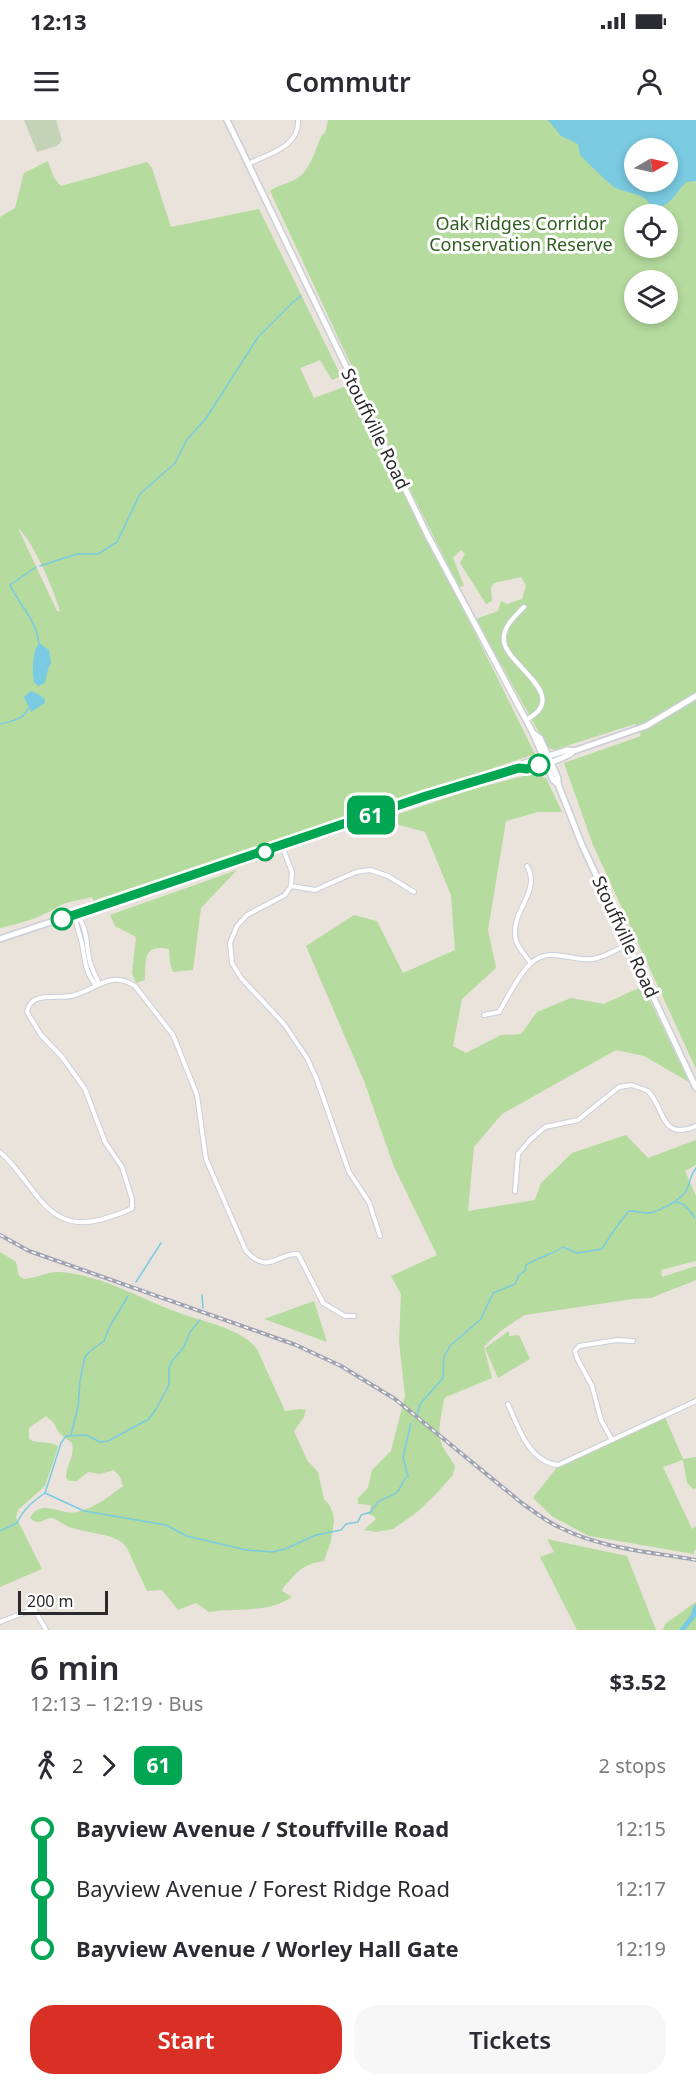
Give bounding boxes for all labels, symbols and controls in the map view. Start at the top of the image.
text: 12:13 [30,6,87,36]
text: Commutr [285,63,411,100]
icon: menu [30,65,63,98]
icon: person [633,65,666,98]
north arrow [624,138,678,192]
map controls [624,138,678,324]
button: locate [624,204,678,258]
park label: Oak Ridges Corridor Conservation Reserve [429,211,613,256]
button: layers [624,270,678,324]
street label: Stouffville Road [336,364,416,493]
unlabelled marker [528,754,550,776]
line badge: 61 [344,796,398,834]
text: 61 [359,801,383,829]
unlabelled marker [256,843,274,861]
street label: Stouffville Road [587,872,665,1001]
unlabelled marker [51,908,73,930]
scale bar [18,1588,108,1616]
text: 200 m [27,1590,74,1612]
text: 6 min [30,1645,120,1690]
text: $3.52 [609,1666,666,1696]
text: 12:13 – 12:19 · Bus [30,1690,203,1717]
icon: walk [30,1749,63,1782]
icon: forward [92,1749,125,1782]
text: 61 [146,1751,170,1779]
text: 2 [72,1752,83,1779]
text: 2 stops [599,1752,666,1779]
text: Bayview Avenue / Stouffville Road [76,1813,449,1843]
text: 12:15 [615,1815,666,1842]
text: Bayview Avenue / Forest Ridge Road [76,1873,450,1903]
text: 12:17 [615,1875,666,1902]
text: Bayview Avenue / Worley Hall Gate [76,1933,459,1963]
text: 12:19 [615,1935,666,1962]
button: Start [30,2005,342,2074]
button: Tickets [354,2005,666,2074]

